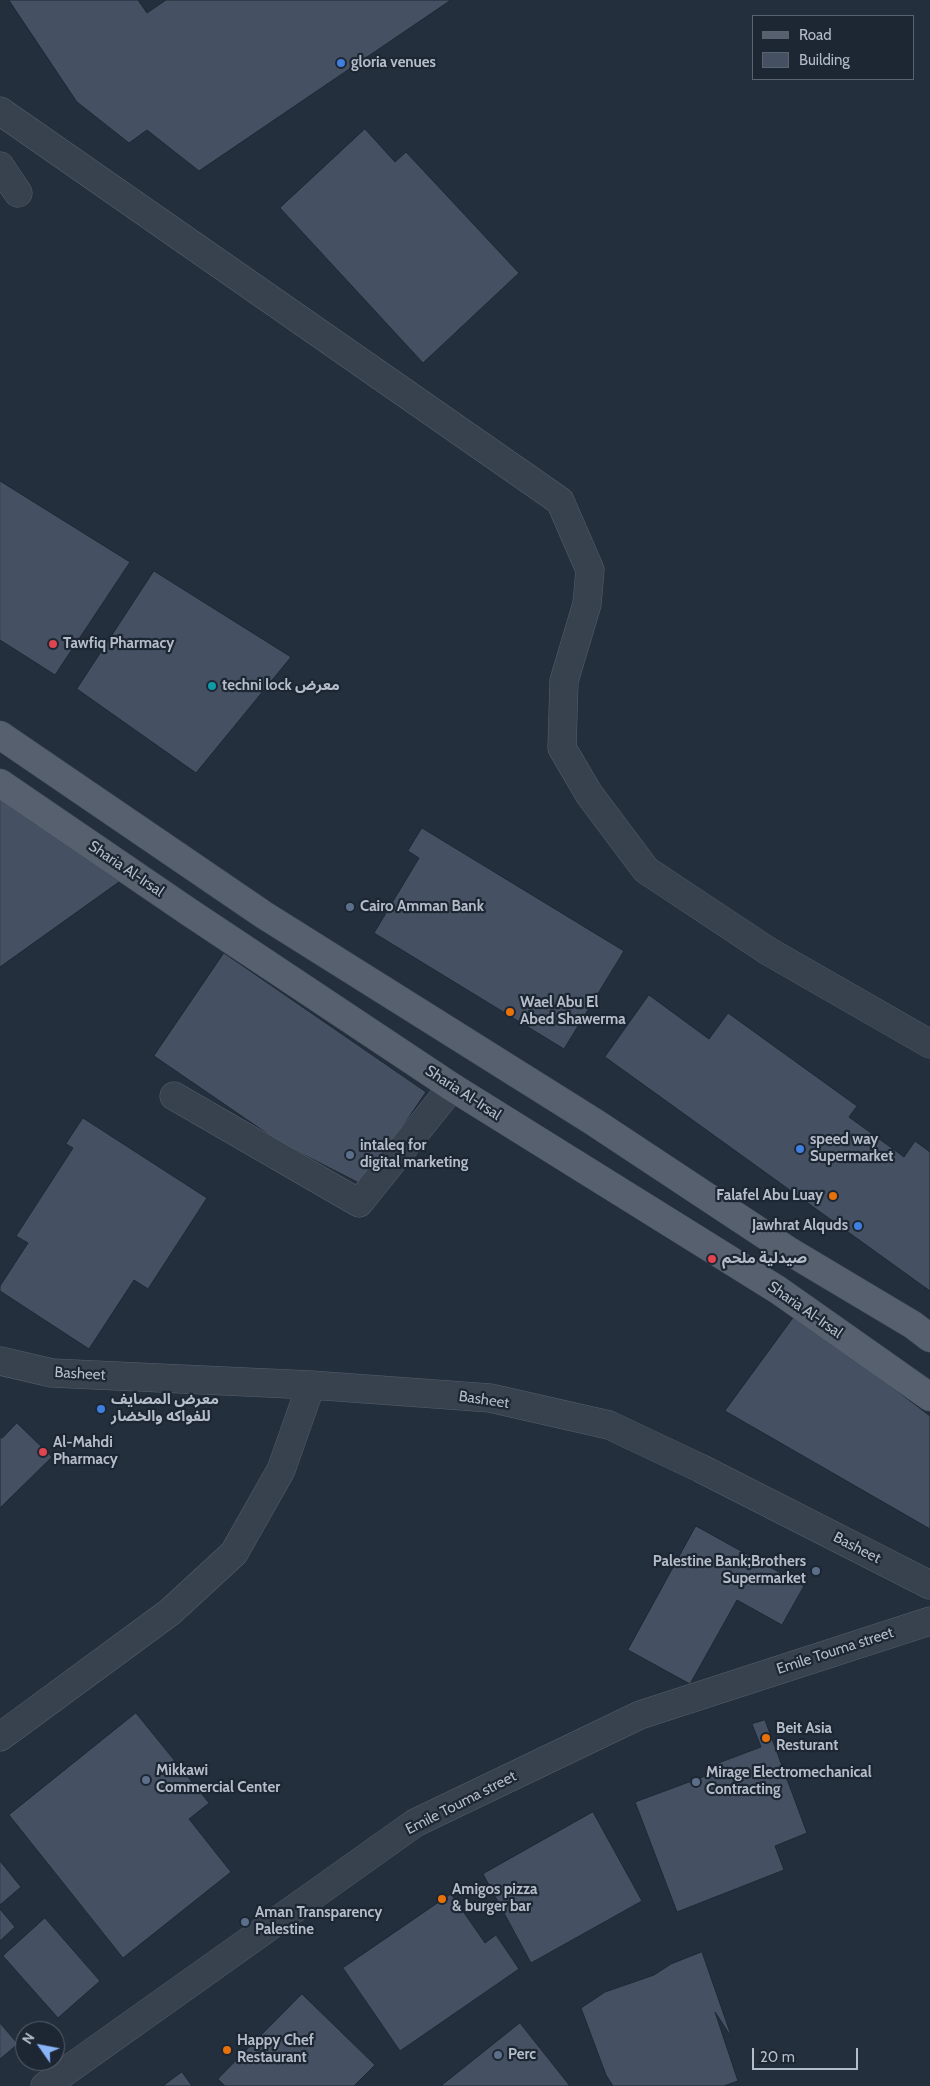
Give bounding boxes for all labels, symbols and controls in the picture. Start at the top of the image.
legend [752,15,915,80]
text: Road [799,26,832,44]
text: Building [799,51,850,69]
place label: gloria venues [351,54,436,72]
marker: gloria venues [335,57,347,69]
place label: Tawfiq Pharmacy [63,635,174,653]
marker: Tawfiq Pharmacy [47,638,59,650]
place label: techni lock معرض [222,677,340,695]
marker: techni lock معرض [206,680,218,692]
street label: Sharia Al-Irsal [85,837,167,901]
place label: Cairo Amman Bank [360,898,484,916]
marker: Cairo Amman Bank [344,901,356,913]
place label: Wael Abu El Abed Shawerma [520,994,626,1029]
marker: Wael Abu El Abed Shawerma [504,1006,516,1018]
street label: Sharia Al-Irsal [422,1062,504,1124]
place label: speed way Supermarket [810,1131,893,1166]
place label: intaleq for digital marketing [360,1137,468,1172]
marker: speed way Supermarket [794,1143,806,1155]
marker: intaleq for digital marketing [344,1149,356,1161]
place label: Falafel Abu Luay [716,1187,823,1205]
marker: Falafel Abu Luay [827,1190,839,1202]
place label: Jawhrat Alquds [752,1217,848,1235]
marker: Jawhrat Alquds [852,1220,864,1232]
place label: صيدلية ملحم [722,1250,807,1268]
marker: صيدلية ملحم [706,1253,718,1265]
street label: Sharia Al-Irsal [764,1278,846,1342]
street label: Basheet [54,1364,106,1384]
street label: Basheet [458,1388,510,1412]
place label: معرض المصايف للفواكه والخضار [111,1391,219,1426]
marker: معرض المصايف للفواكه والخضار [95,1403,107,1415]
place label: Al-Mahdi Pharmacy [53,1434,118,1469]
marker: Al-Mahdi Pharmacy [37,1446,49,1458]
street label: Basheet [830,1528,884,1568]
place label: Palestine Bank;Brothers Supermarket [653,1553,806,1588]
marker: Palestine Bank;Brothers Supermarket [810,1565,822,1577]
street label: Emile Touma street [774,1624,896,1678]
place label: Beit Asia Resturant [776,1720,838,1755]
marker: Beit Asia Resturant [760,1732,772,1744]
place label: Mikkawi Commercial Center [156,1762,280,1797]
place label: Mirage Electromechanical Contracting [706,1764,872,1799]
street label: Emile Touma street [403,1767,519,1839]
marker: Mikkawi Commercial Center [140,1774,152,1786]
marker: Mirage Electromechanical Contracting [690,1776,702,1788]
place label: Amigos pizza & burger bar [452,1881,538,1916]
marker: Amigos pizza & burger bar [436,1893,448,1905]
place label: Aman Transparency Palestine [255,1904,382,1939]
marker: Aman Transparency Palestine [239,1916,251,1928]
north arrow [15,2021,65,2071]
text: N [18,2029,39,2047]
place label: Happy Chef Restaurant [237,2032,314,2067]
scale bar [755,2038,861,2070]
marker: Happy Chef Restaurant [221,2044,233,2056]
place label: Perc [508,2046,536,2064]
text: 20 m [760,2048,795,2066]
marker: Perc [492,2049,504,2061]

